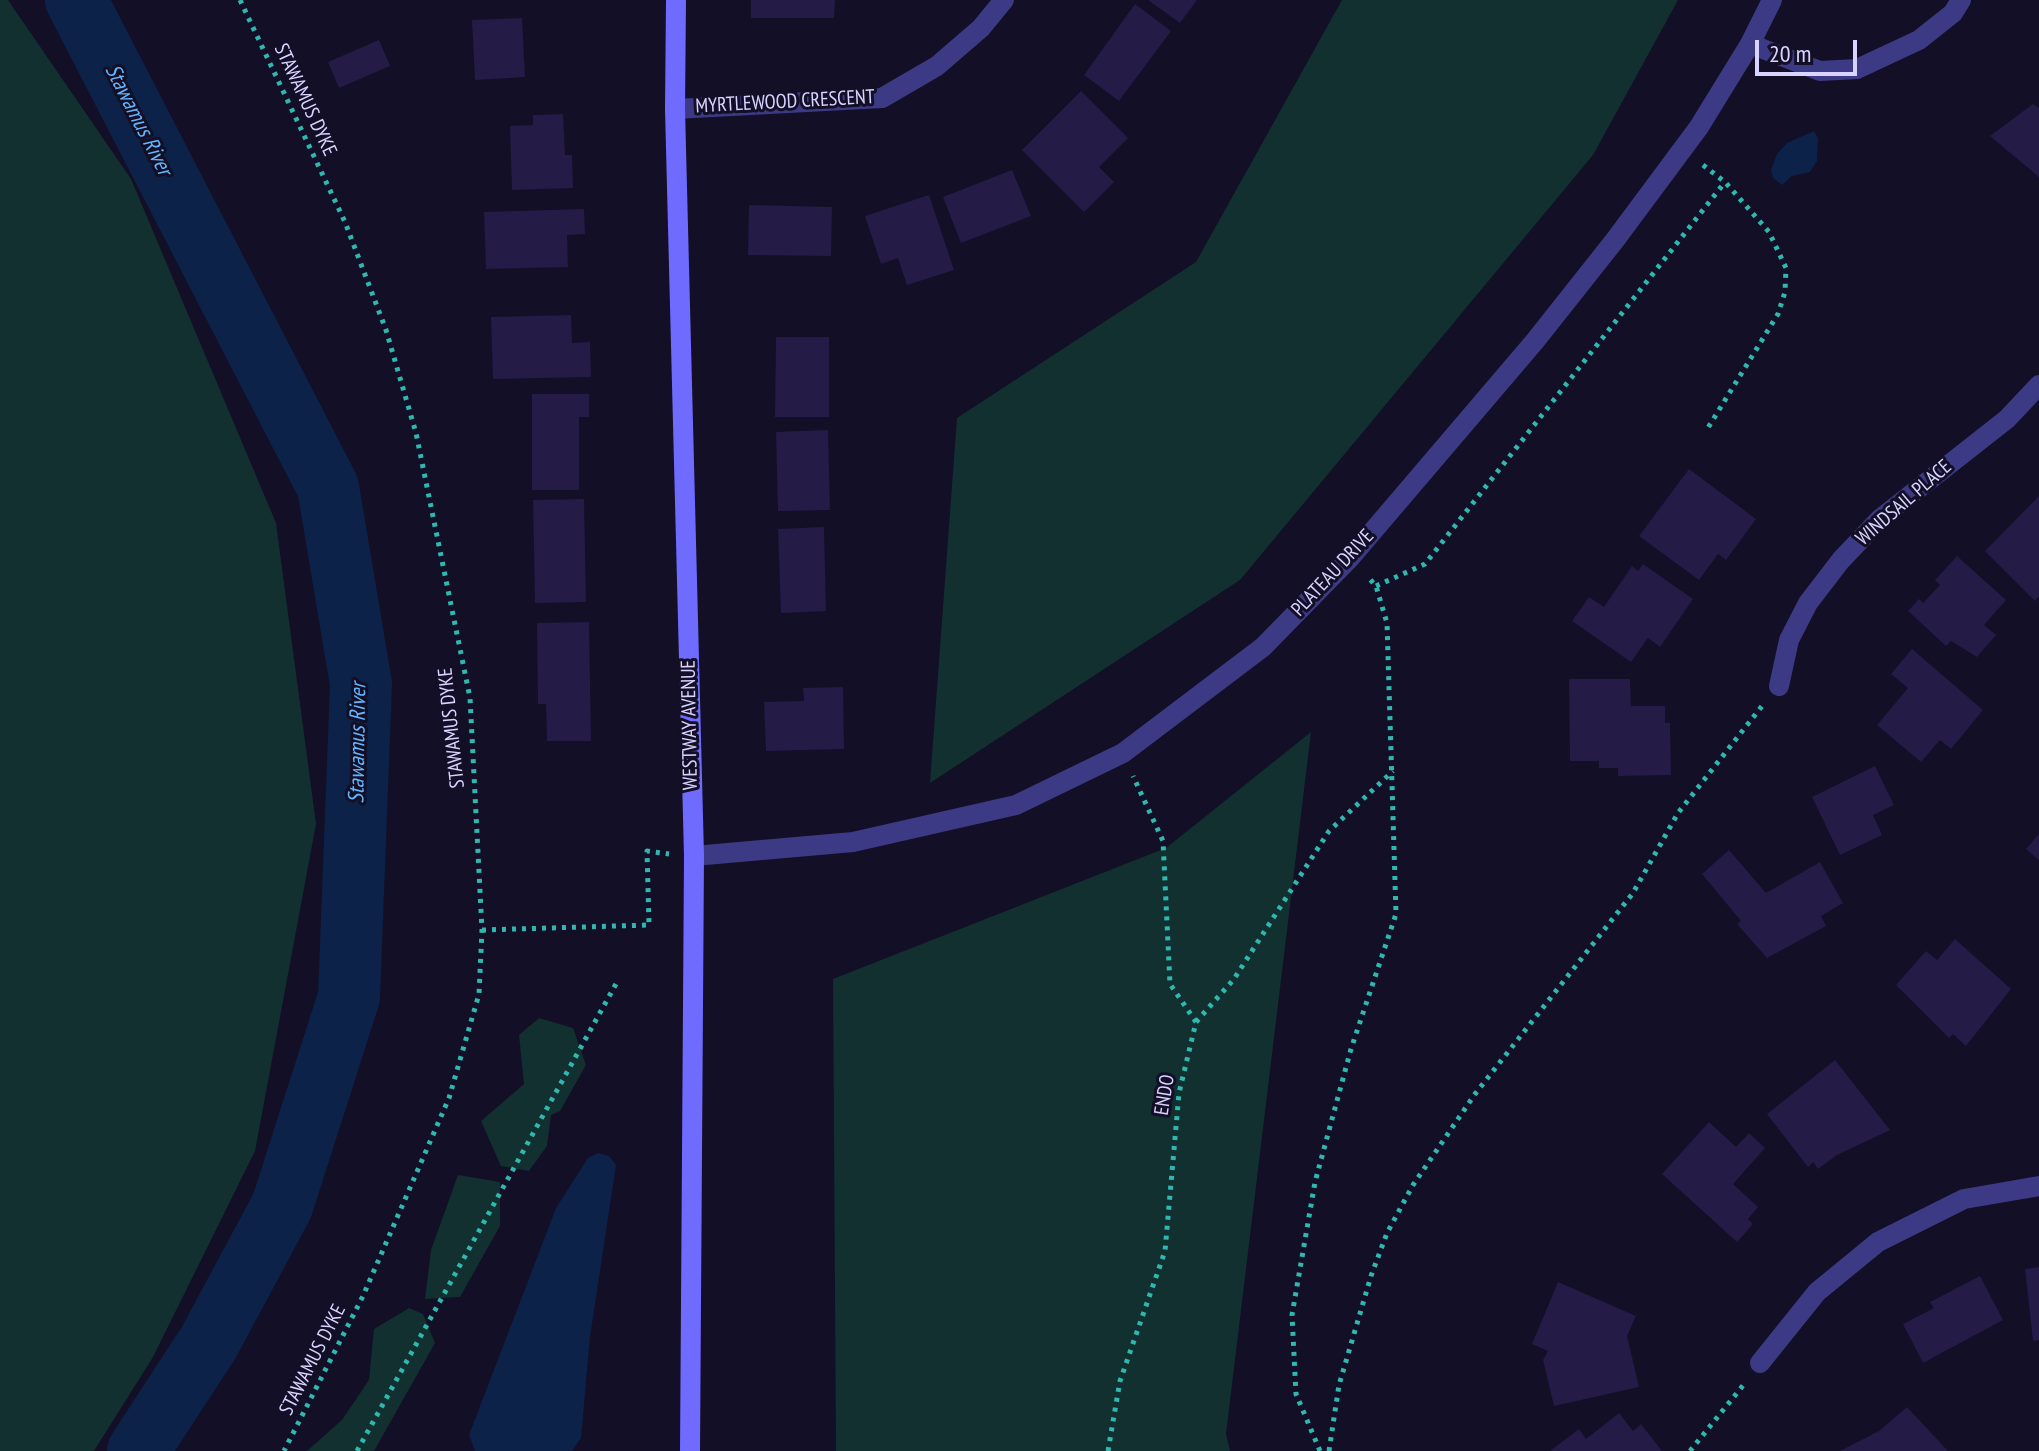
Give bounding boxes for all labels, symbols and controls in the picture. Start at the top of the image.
scale bar [1759,24,1861,74]
text: 20 m [1769,38,1811,69]
street label: STAWAMUS DYKE [269,40,341,160]
water label: Stawamus River [99,60,177,180]
street label: MYRTLEWOOD CRESCENT [695,85,875,119]
street label: WINDSAIL PLACE [1851,455,1957,551]
street label: PLATEAU DRIVE [1287,525,1379,621]
street label: WESTWAY AVENUE [677,660,703,790]
street label: STAWAMUS DYKE [434,667,470,789]
water label: Stawamus River [344,682,372,804]
street label: ENDO [1150,1073,1180,1117]
street label: STAWAMUS DYKE [275,1301,351,1419]

